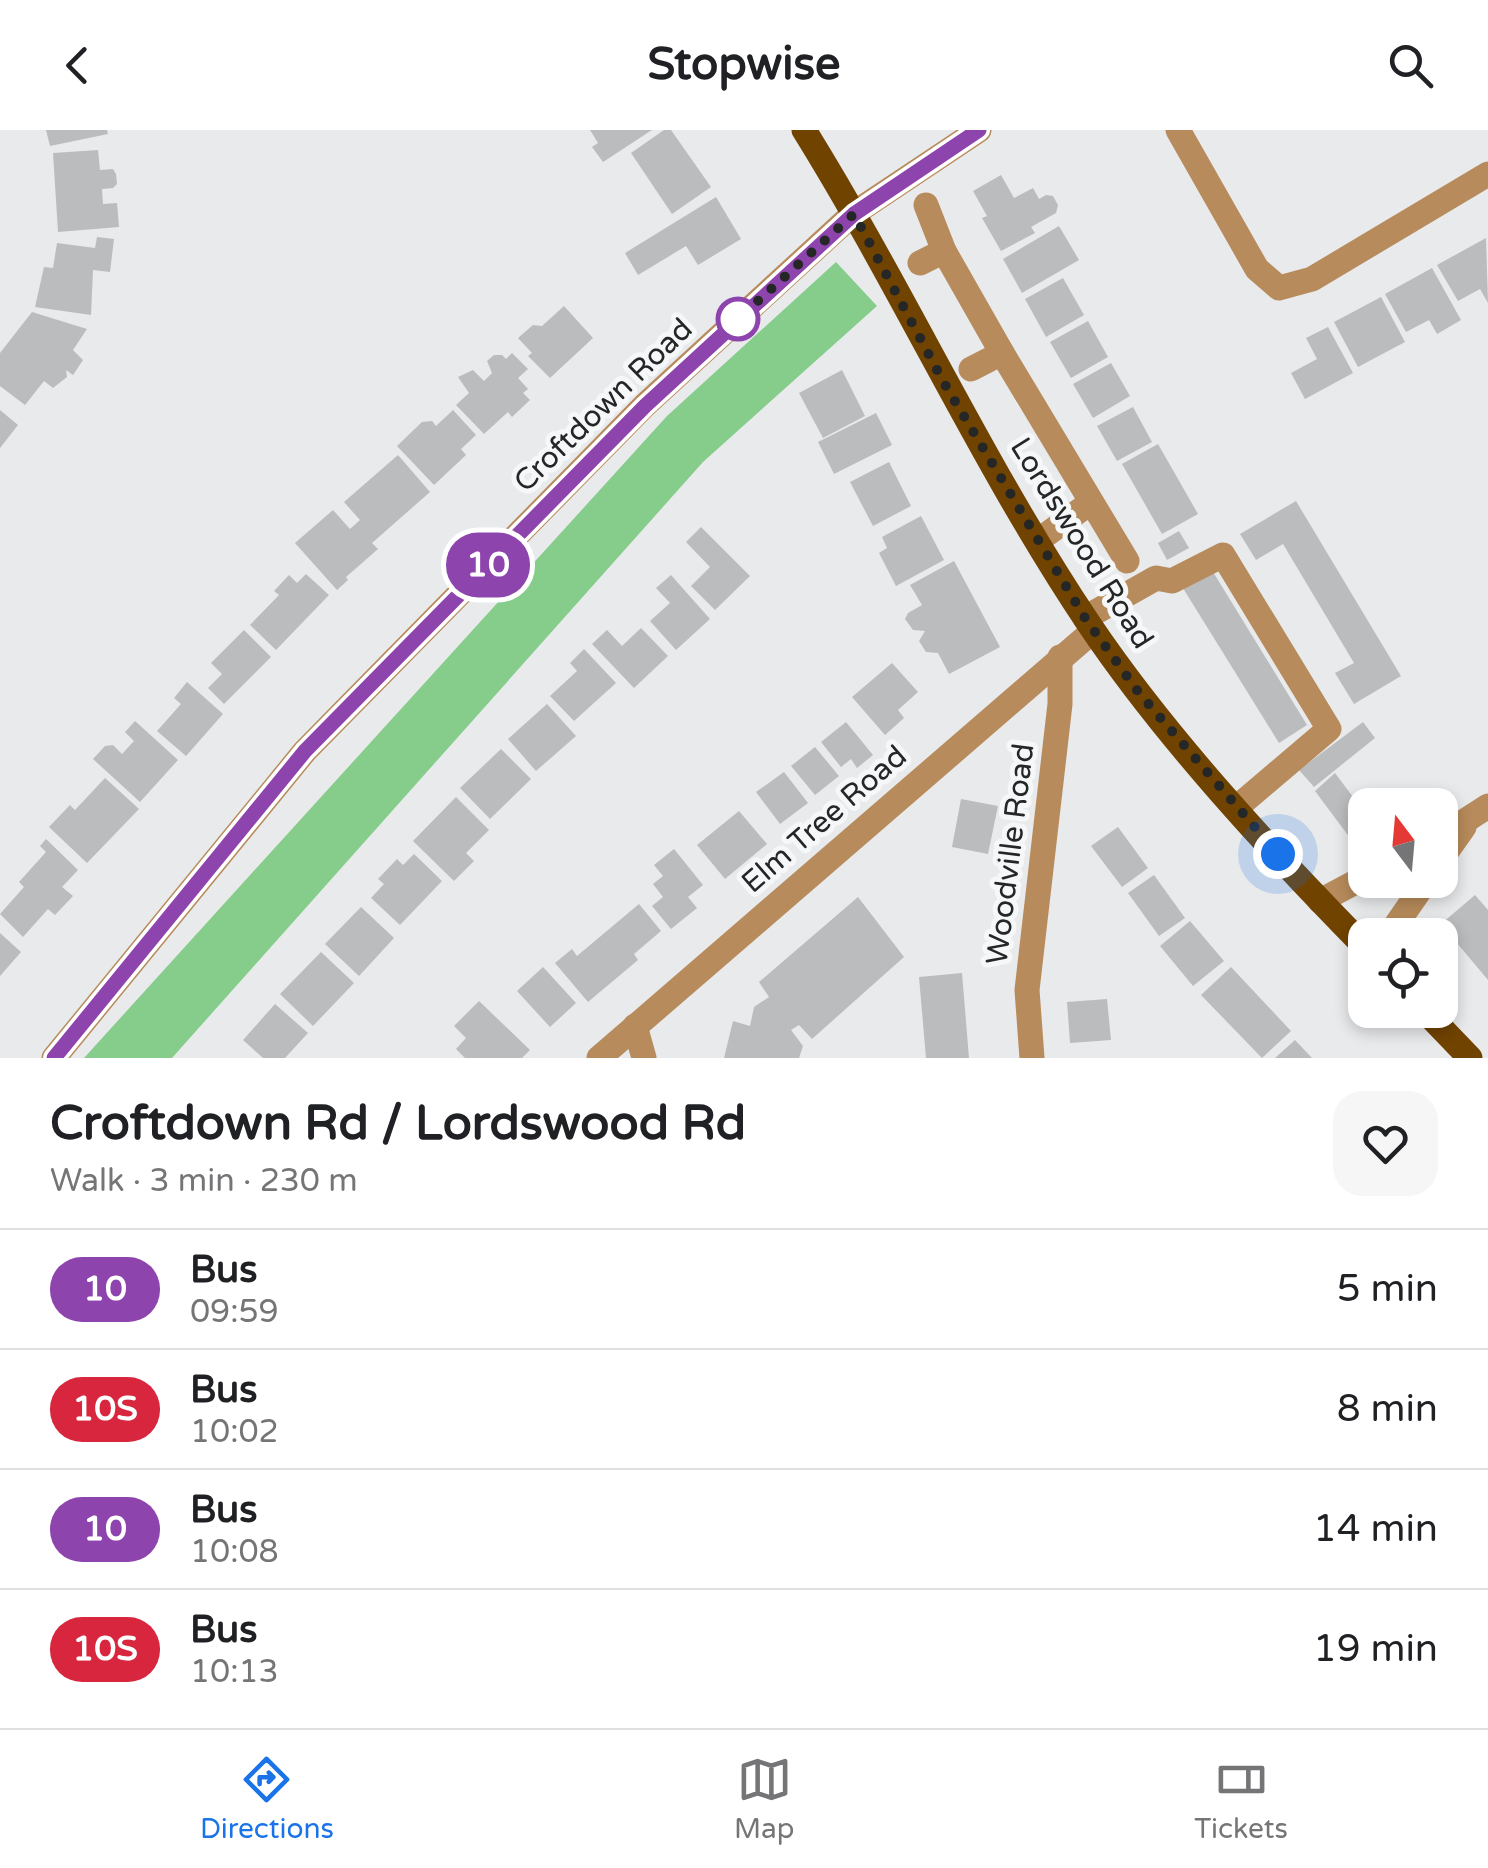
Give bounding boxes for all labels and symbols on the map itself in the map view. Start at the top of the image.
unlabelled marker [717,298,759,340]
street label: Croftdown Road [506,311,700,500]
street label: Lordswood Road [1002,431,1161,656]
line badge: 10 [443,532,533,598]
street label: Elm Tree Road [734,738,914,901]
street label: Woodville Road [979,741,1042,967]
north arrow [1348,788,1458,898]
your location [1253,829,1303,879]

